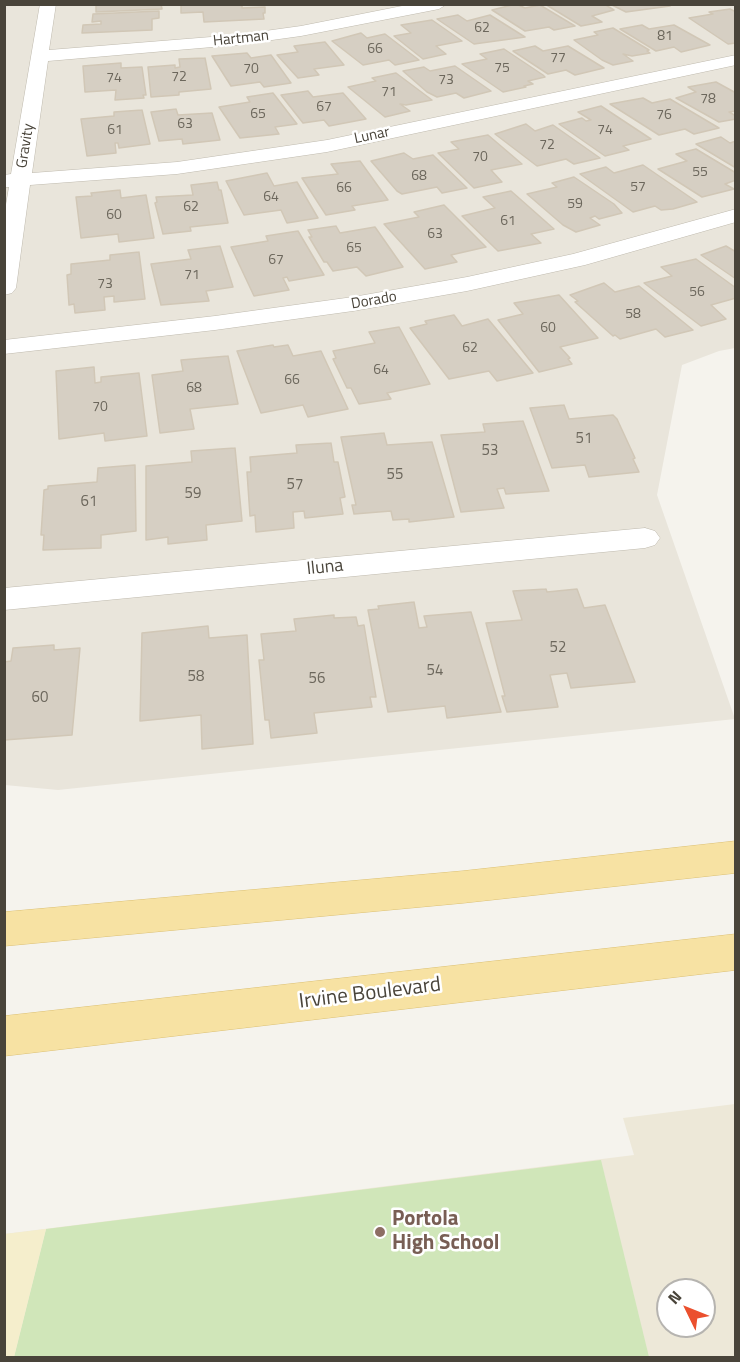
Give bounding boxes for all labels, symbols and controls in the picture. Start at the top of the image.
house number: 62 [474,21,490,37]
street label: Hartman [212,27,270,51]
house number: 81 [657,29,673,45]
house number: 66 [367,42,383,58]
house number: 77 [550,51,566,67]
house number: 75 [494,61,510,77]
house number: 70 [243,62,259,78]
house number: 72 [171,70,187,86]
house number: 74 [106,71,122,87]
house number: 73 [438,73,454,89]
house number: 71 [381,85,397,101]
house number: 78 [700,92,716,108]
house number: 67 [316,100,332,116]
house number: 65 [250,107,266,123]
house number: 76 [656,108,672,124]
house number: 63 [177,117,193,133]
street label: Gravity [14,122,38,170]
house number: 61 [107,123,123,139]
street label: Lunar [353,123,391,149]
house number: 74 [597,123,613,139]
house number: 72 [539,138,555,154]
house number: 70 [472,150,488,166]
house number: 55 [692,165,708,181]
house number: 68 [411,169,427,185]
house number: 57 [630,180,646,196]
house number: 66 [336,181,352,197]
house number: 64 [263,190,279,206]
house number: 59 [567,197,583,213]
house number: 62 [183,200,199,216]
house number: 60 [106,208,122,224]
house number: 61 [500,214,516,230]
house number: 63 [427,227,443,243]
house number: 65 [346,241,362,257]
house number: 67 [268,253,284,269]
house number: 71 [184,268,200,284]
house number: 73 [97,277,113,293]
house number: 56 [689,285,705,301]
street label: Dorado [350,288,398,314]
house number: 58 [625,307,641,323]
house number: 60 [540,321,556,337]
house number: 62 [462,341,478,357]
house number: 64 [373,363,389,379]
house number: 66 [284,373,300,389]
house number: 68 [186,381,202,397]
house number: 70 [92,400,108,416]
house number: 51 [576,430,592,448]
house number: 53 [482,442,498,460]
house number: 55 [387,466,403,484]
house number: 57 [287,476,303,494]
house number: 59 [185,485,201,503]
house number: 61 [81,493,97,511]
street label: Iluna [306,555,344,581]
house number: 52 [550,639,566,657]
house number: 54 [427,662,443,680]
house number: 58 [188,668,204,686]
house number: 56 [309,670,325,688]
house number: 60 [32,689,48,707]
street label: Irvine Boulevard [298,973,442,1015]
place label: Portola High School [392,1207,499,1257]
marker: Portola High School [373,1225,387,1239]
north arrow [656,1278,716,1338]
text: N [662,1285,687,1309]

